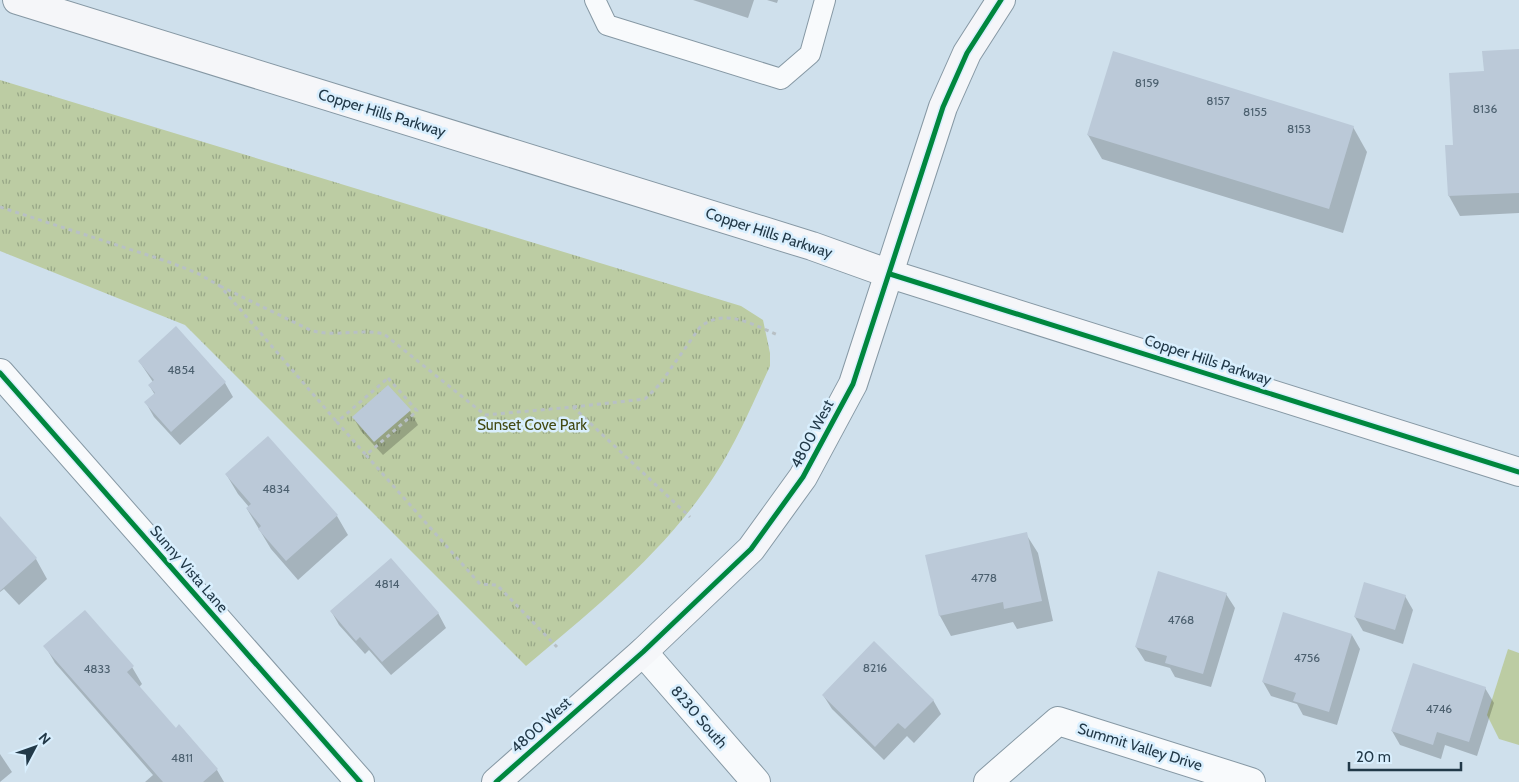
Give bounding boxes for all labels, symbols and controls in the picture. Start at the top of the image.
house number: 8159 [1135,75,1159,90]
street label: Copper Hills Parkway [316,85,448,141]
house number: 8157 [1206,93,1230,108]
house number: 8136 [1473,101,1497,116]
house number: 8155 [1243,104,1267,119]
house number: 8153 [1287,121,1311,136]
street label: Copper Hills Parkway [703,204,835,262]
street label: Copper Hills Parkway [1142,331,1274,389]
house number: 4854 [167,362,195,377]
street label: 4800 West [787,397,837,471]
park label: Sunset Cove Park [477,416,587,434]
house number: 4834 [262,481,290,496]
street label: Sunny Vista Lane [146,522,232,617]
house number: 4778 [971,570,997,585]
house number: 4814 [374,576,400,591]
house number: 4768 [1168,612,1194,627]
house number: 4756 [1294,650,1320,665]
house number: 8216 [863,660,887,675]
house number: 4833 [83,661,111,676]
street label: 8230 South [667,682,731,752]
street label: 4800 West [507,693,575,757]
house number: 4746 [1426,701,1452,716]
street label: Summit Valley Drive [1075,719,1205,775]
north arrow [10,722,60,772]
text: N [35,729,55,748]
scale bar [1349,740,1462,772]
text: 20 m [1356,748,1391,766]
house number: 4811 [171,750,193,765]

